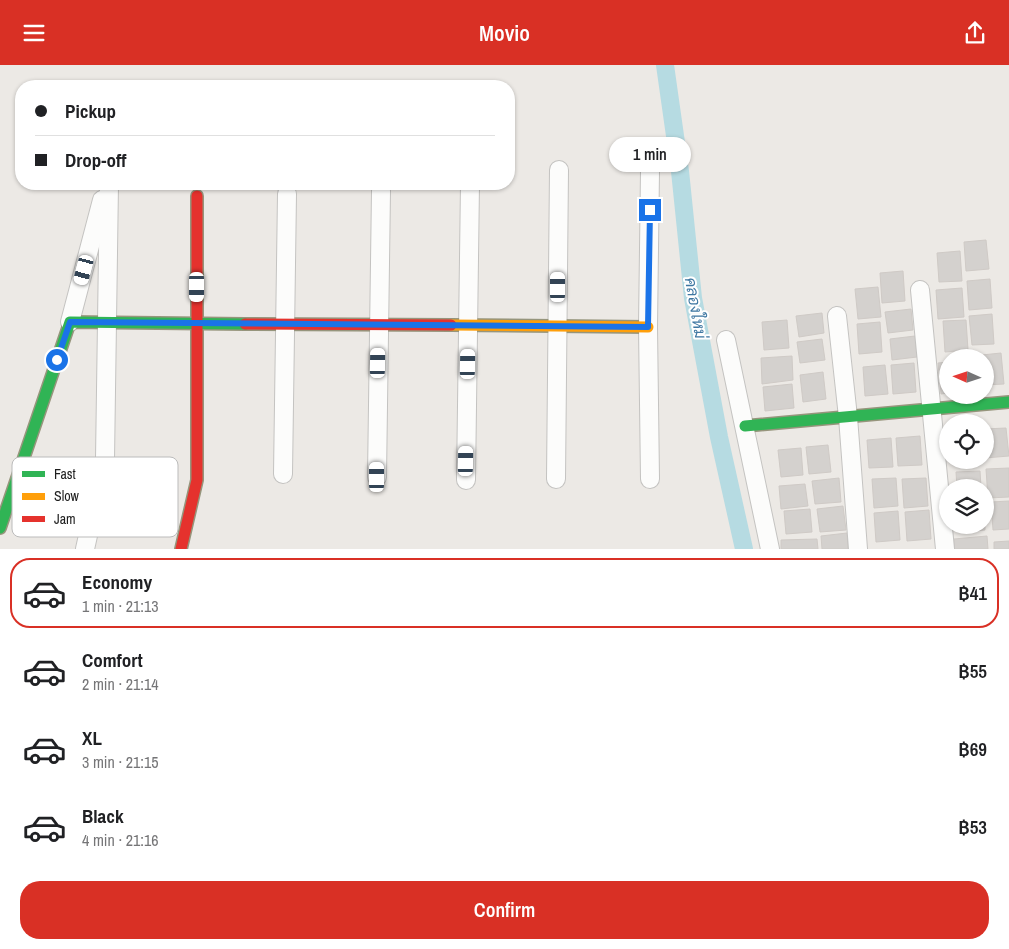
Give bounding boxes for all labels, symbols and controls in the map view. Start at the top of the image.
text: Movio [479,18,530,48]
icon: menu [20,19,48,47]
icon: share [961,19,989,47]
text: Pickup [65,98,116,124]
callout: 1 min [609,137,691,173]
text: 1 min [633,143,667,165]
text: Drop-off [65,147,126,173]
route end [639,199,661,221]
car [72,254,95,286]
car [189,272,204,302]
car [550,272,565,302]
water label: คลองใหม่ [680,276,712,341]
car [370,348,385,378]
route start [46,349,68,371]
car [460,349,475,379]
north arrow [939,349,994,404]
map controls [939,349,994,534]
button: locate [939,414,994,469]
car [458,446,473,476]
legend [12,457,178,537]
car [369,462,384,492]
text: Fast [54,465,76,483]
button: layers [939,479,994,534]
text: Slow [54,487,80,505]
text: Jam [54,510,76,528]
text: Economy [82,569,152,595]
icon: car [22,571,67,616]
text: ฿41 [958,580,987,606]
text: 1 min · 21:13 [82,595,159,617]
text: Comfort [82,647,143,673]
icon: car [22,649,67,694]
text: ฿55 [958,658,987,684]
text: 2 min · 21:14 [82,673,159,695]
text: XL [82,725,102,751]
icon: car [22,727,67,772]
text: ฿69 [958,736,987,762]
text: 3 min · 21:15 [82,751,159,773]
text: Black [82,803,124,829]
icon: car [22,805,67,850]
text: ฿53 [958,814,987,840]
text: 4 min · 21:16 [82,829,159,851]
button: Confirm [20,881,989,939]

